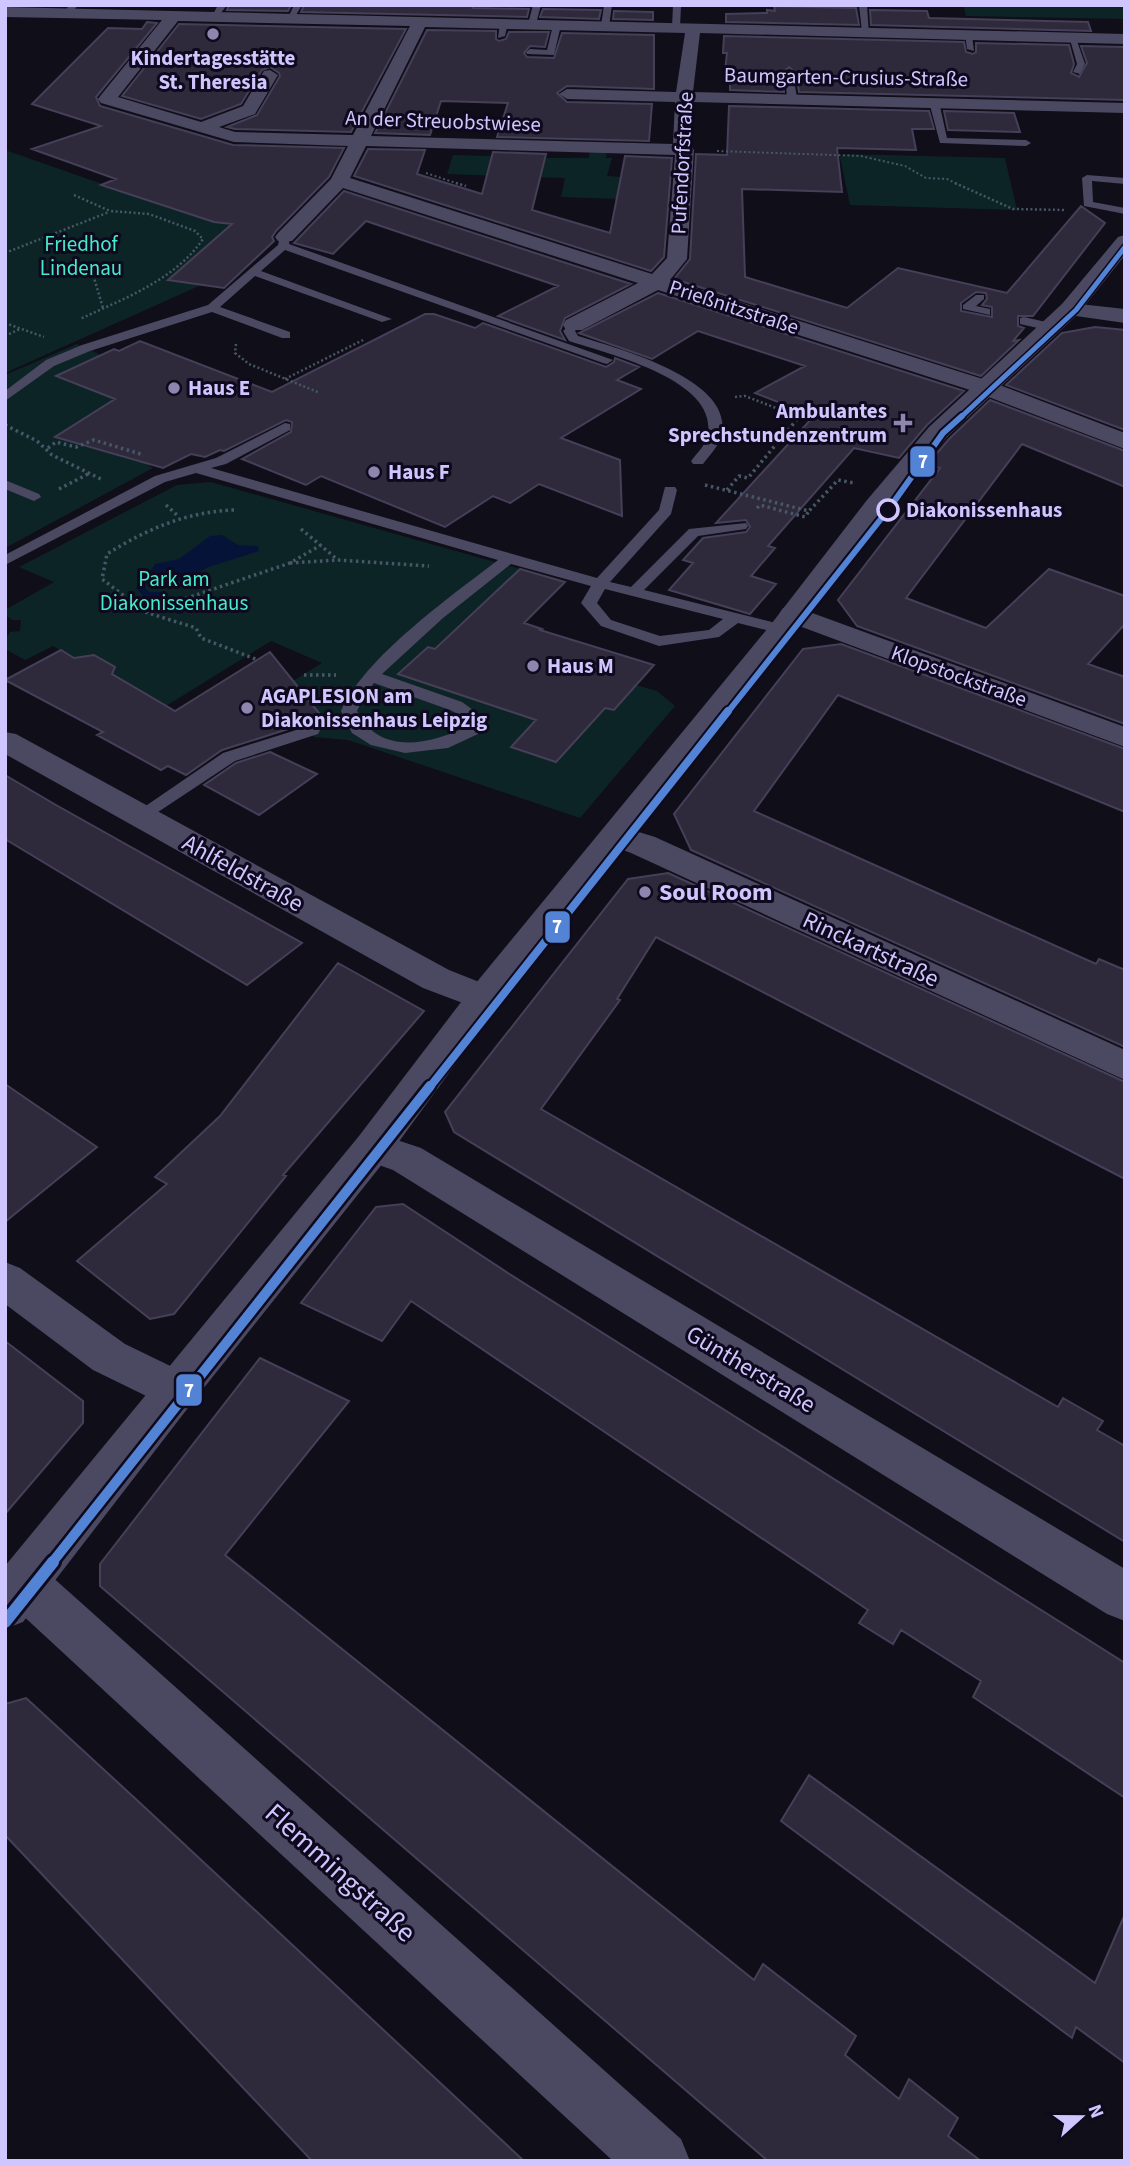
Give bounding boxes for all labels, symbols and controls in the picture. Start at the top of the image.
marker: Kindertagesstätte St. Theresia [205,26,221,42]
place label: Kindertagesstätte St. Theresia [130,43,296,97]
street label: Baumgarten-Crusius-Straße [724,60,968,94]
street label: Pufendorfstraße [663,91,701,235]
street label: An der Streuobstwiese [345,103,541,139]
park label: Friedhof Lindenau [40,229,122,283]
street label: Prießnitzstraße [665,272,803,342]
place label: Haus E [188,373,250,403]
marker: Haus E [166,380,182,396]
place label: Ambulantes Sprechstundenzentrum [668,396,887,450]
marker: Ambulantes Sprechstundenzentrum [893,413,913,433]
line badge: 7 [909,445,936,478]
text: 7 [918,449,928,476]
place label: Haus F [388,457,450,487]
marker: Haus F [366,464,382,480]
place label: Diakonissenhaus [906,495,1062,525]
marker: Diakonissenhaus [877,499,899,521]
park label: Park am Diakonissenhaus [100,564,248,618]
street label: Klopstockstraße [887,638,1031,714]
place label: Haus M [547,651,614,681]
marker: Haus M [525,658,541,674]
place label: AGAPLESION am Diakonissenhaus Leipzig [260,681,487,735]
marker: AGAPLESION am Diakonissenhaus Leipzig [239,700,255,716]
street label: Ahlfeldstraße [176,826,310,921]
place label: Soul Room [659,875,773,910]
marker: Soul Room [637,884,653,900]
street label: Rinckartstraße [797,903,945,996]
line badge: 7 [544,910,571,944]
text: 7 [552,914,562,941]
street label: Güntherstraße [679,1317,822,1422]
line badge: 7 [175,1373,203,1407]
text: 7 [184,1378,194,1405]
street label: Flemmingstraße [256,1794,425,1952]
north arrow [1046,2082,1116,2152]
text: N [1081,2101,1110,2122]

